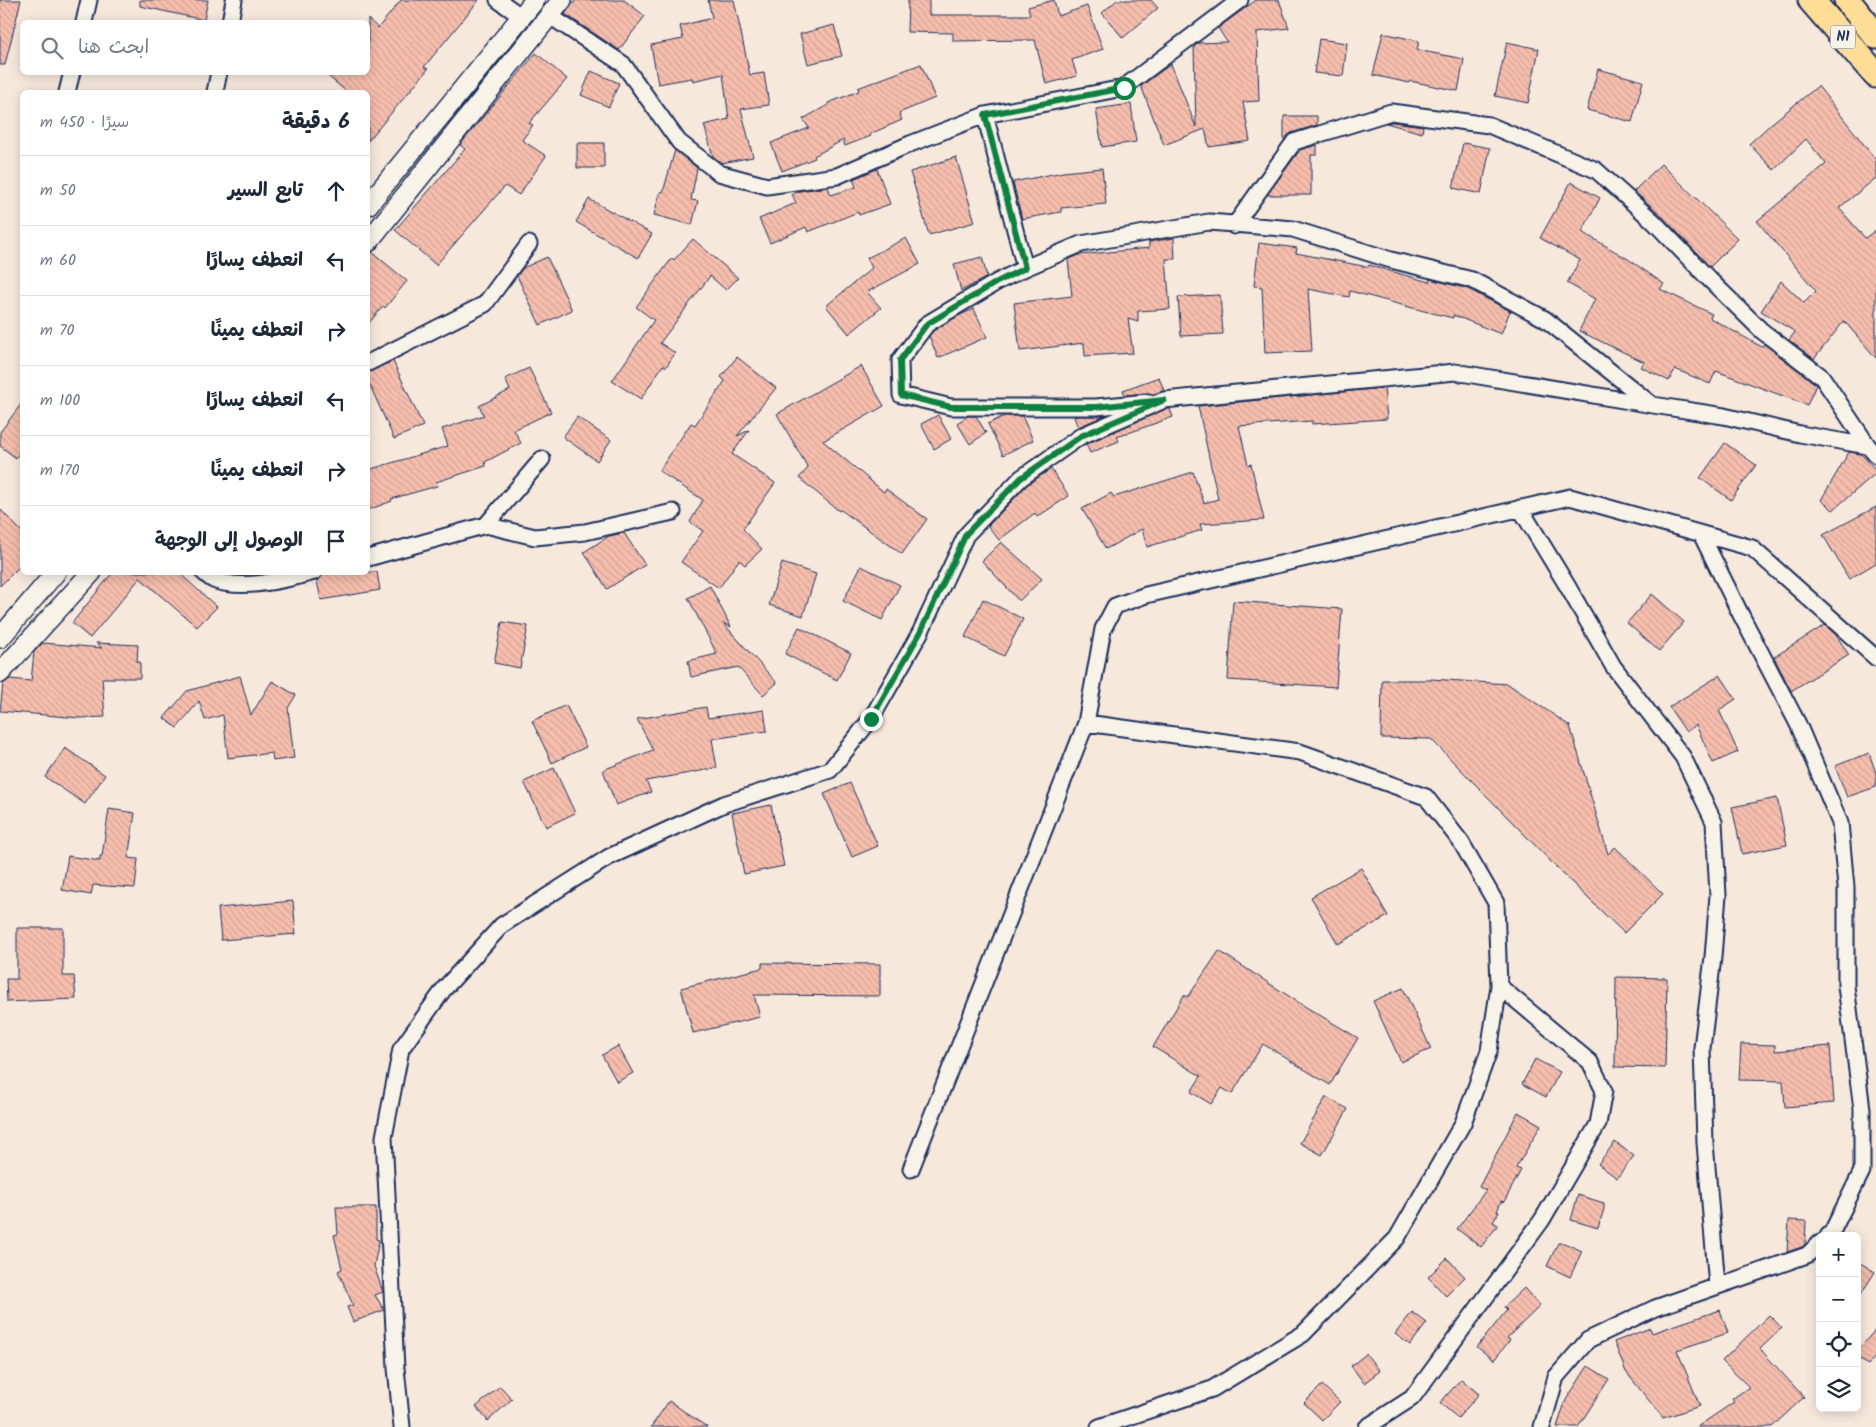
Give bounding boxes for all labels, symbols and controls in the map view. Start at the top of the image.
search box [20,20,370,75]
road number: N1 [1830,26,1856,48]
text: ابحث هنا [78,33,149,63]
icon: search [38,34,66,62]
route start [1113,77,1136,100]
text: 6 دقيقة [282,106,350,139]
text: سيرًا · 450 m [40,110,129,135]
text: تابع السير [228,176,303,206]
icon: ahead [322,177,350,205]
text: 50 m [40,178,76,203]
text: انعطف يسارًا [206,246,303,276]
icon: left [322,247,350,275]
text: 60 m [40,248,76,273]
text: انعطف يمينًا [211,316,303,346]
icon: right [322,317,350,345]
text: 70 m [40,318,75,343]
text: انعطف يسارًا [206,386,303,416]
icon: left [322,387,350,415]
text: 100 m [40,388,80,413]
text: انعطف يمينًا [211,456,303,486]
icon: right [322,457,350,485]
text: 170 m [40,458,80,483]
text: الوصول إلى الوجهة [155,526,303,556]
icon: arrive [322,527,350,555]
route end [860,708,883,731]
map controls [1816,1232,1861,1412]
button: + [1816,1232,1861,1277]
button: − [1816,1277,1861,1322]
button: locate [1816,1322,1861,1367]
button: layers [1816,1367,1861,1412]

